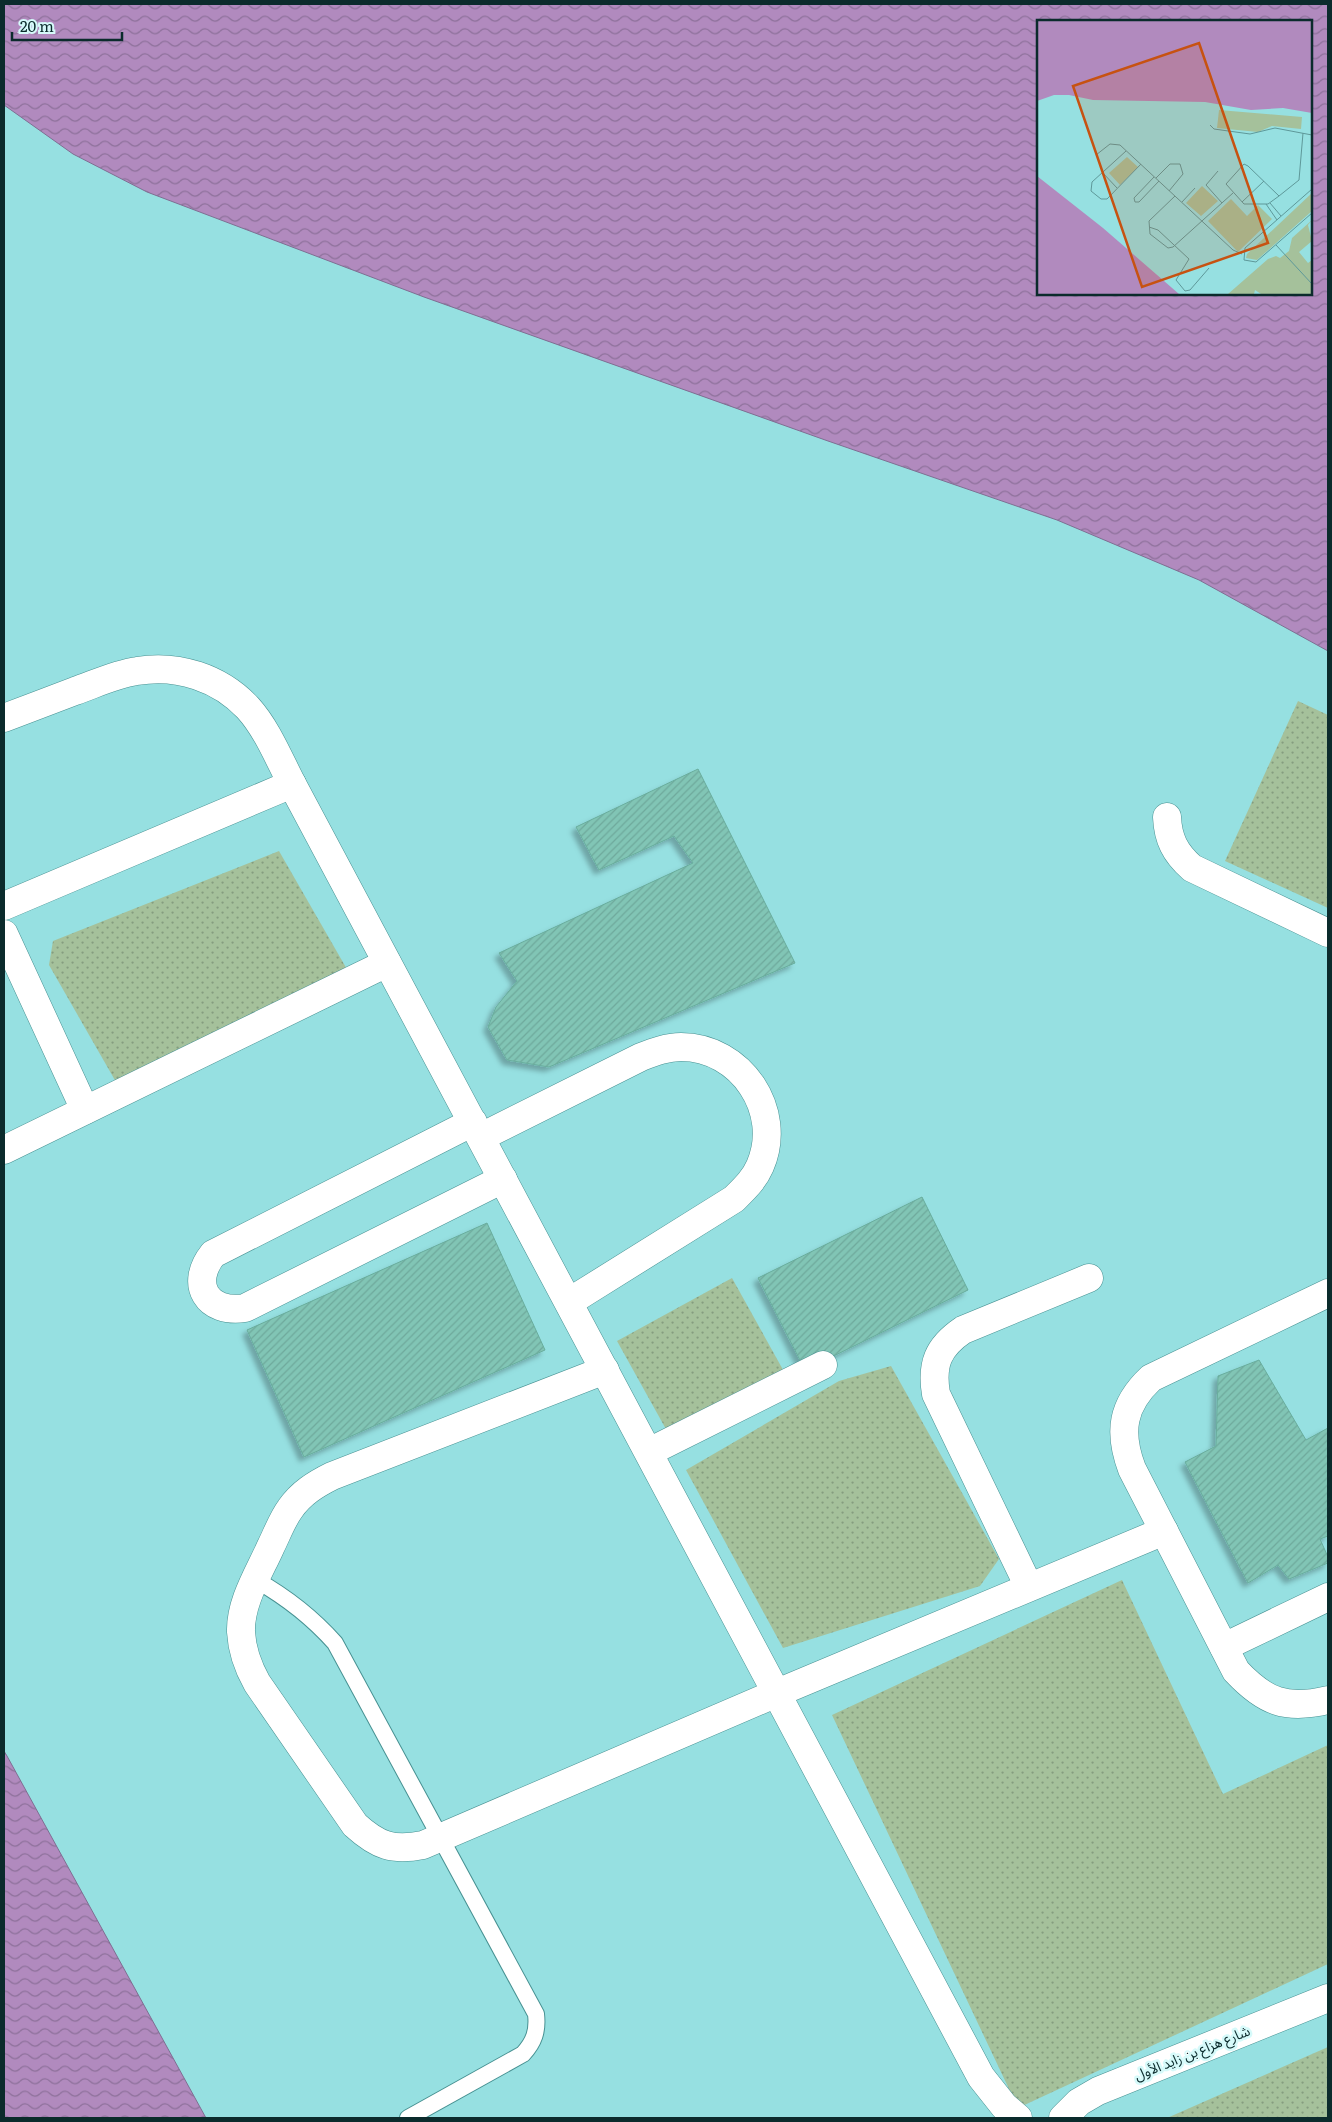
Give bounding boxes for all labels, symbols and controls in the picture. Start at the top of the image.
scale bar [12,10,122,42]
text: 20 m [20,14,54,37]
inset map [1037,20,1312,295]
street label: شارع هزاع بن زايد الأول [1131,2020,1253,2086]

